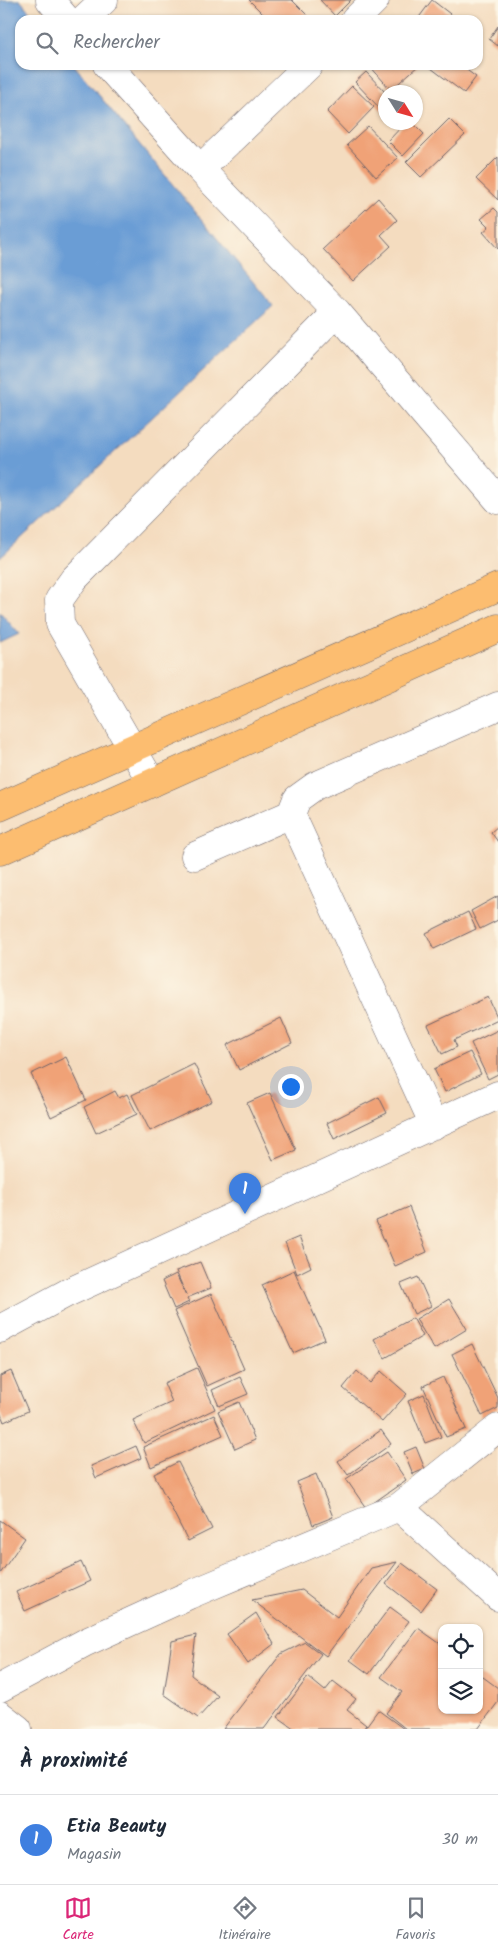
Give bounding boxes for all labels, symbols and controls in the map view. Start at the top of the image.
search box [15,15,483,70]
text: Rechercher [73,28,160,58]
icon: search [33,29,61,57]
north arrow [378,85,423,130]
your location [278,1074,304,1100]
pin: 1 [229,1173,261,1214]
map controls [438,1624,483,1714]
button: locate [438,1624,483,1669]
button: layers [438,1669,483,1714]
text: À proximité [20,1745,127,1778]
text: Etia Beauty [67,1812,166,1842]
text: 1 [34,1827,38,1852]
text: 30 m [442,1827,478,1852]
text: Magasin [67,1842,121,1867]
tab: Carte [62,1894,94,1946]
tab: Itinéraire [219,1894,271,1946]
tab: Favoris [396,1894,436,1946]

